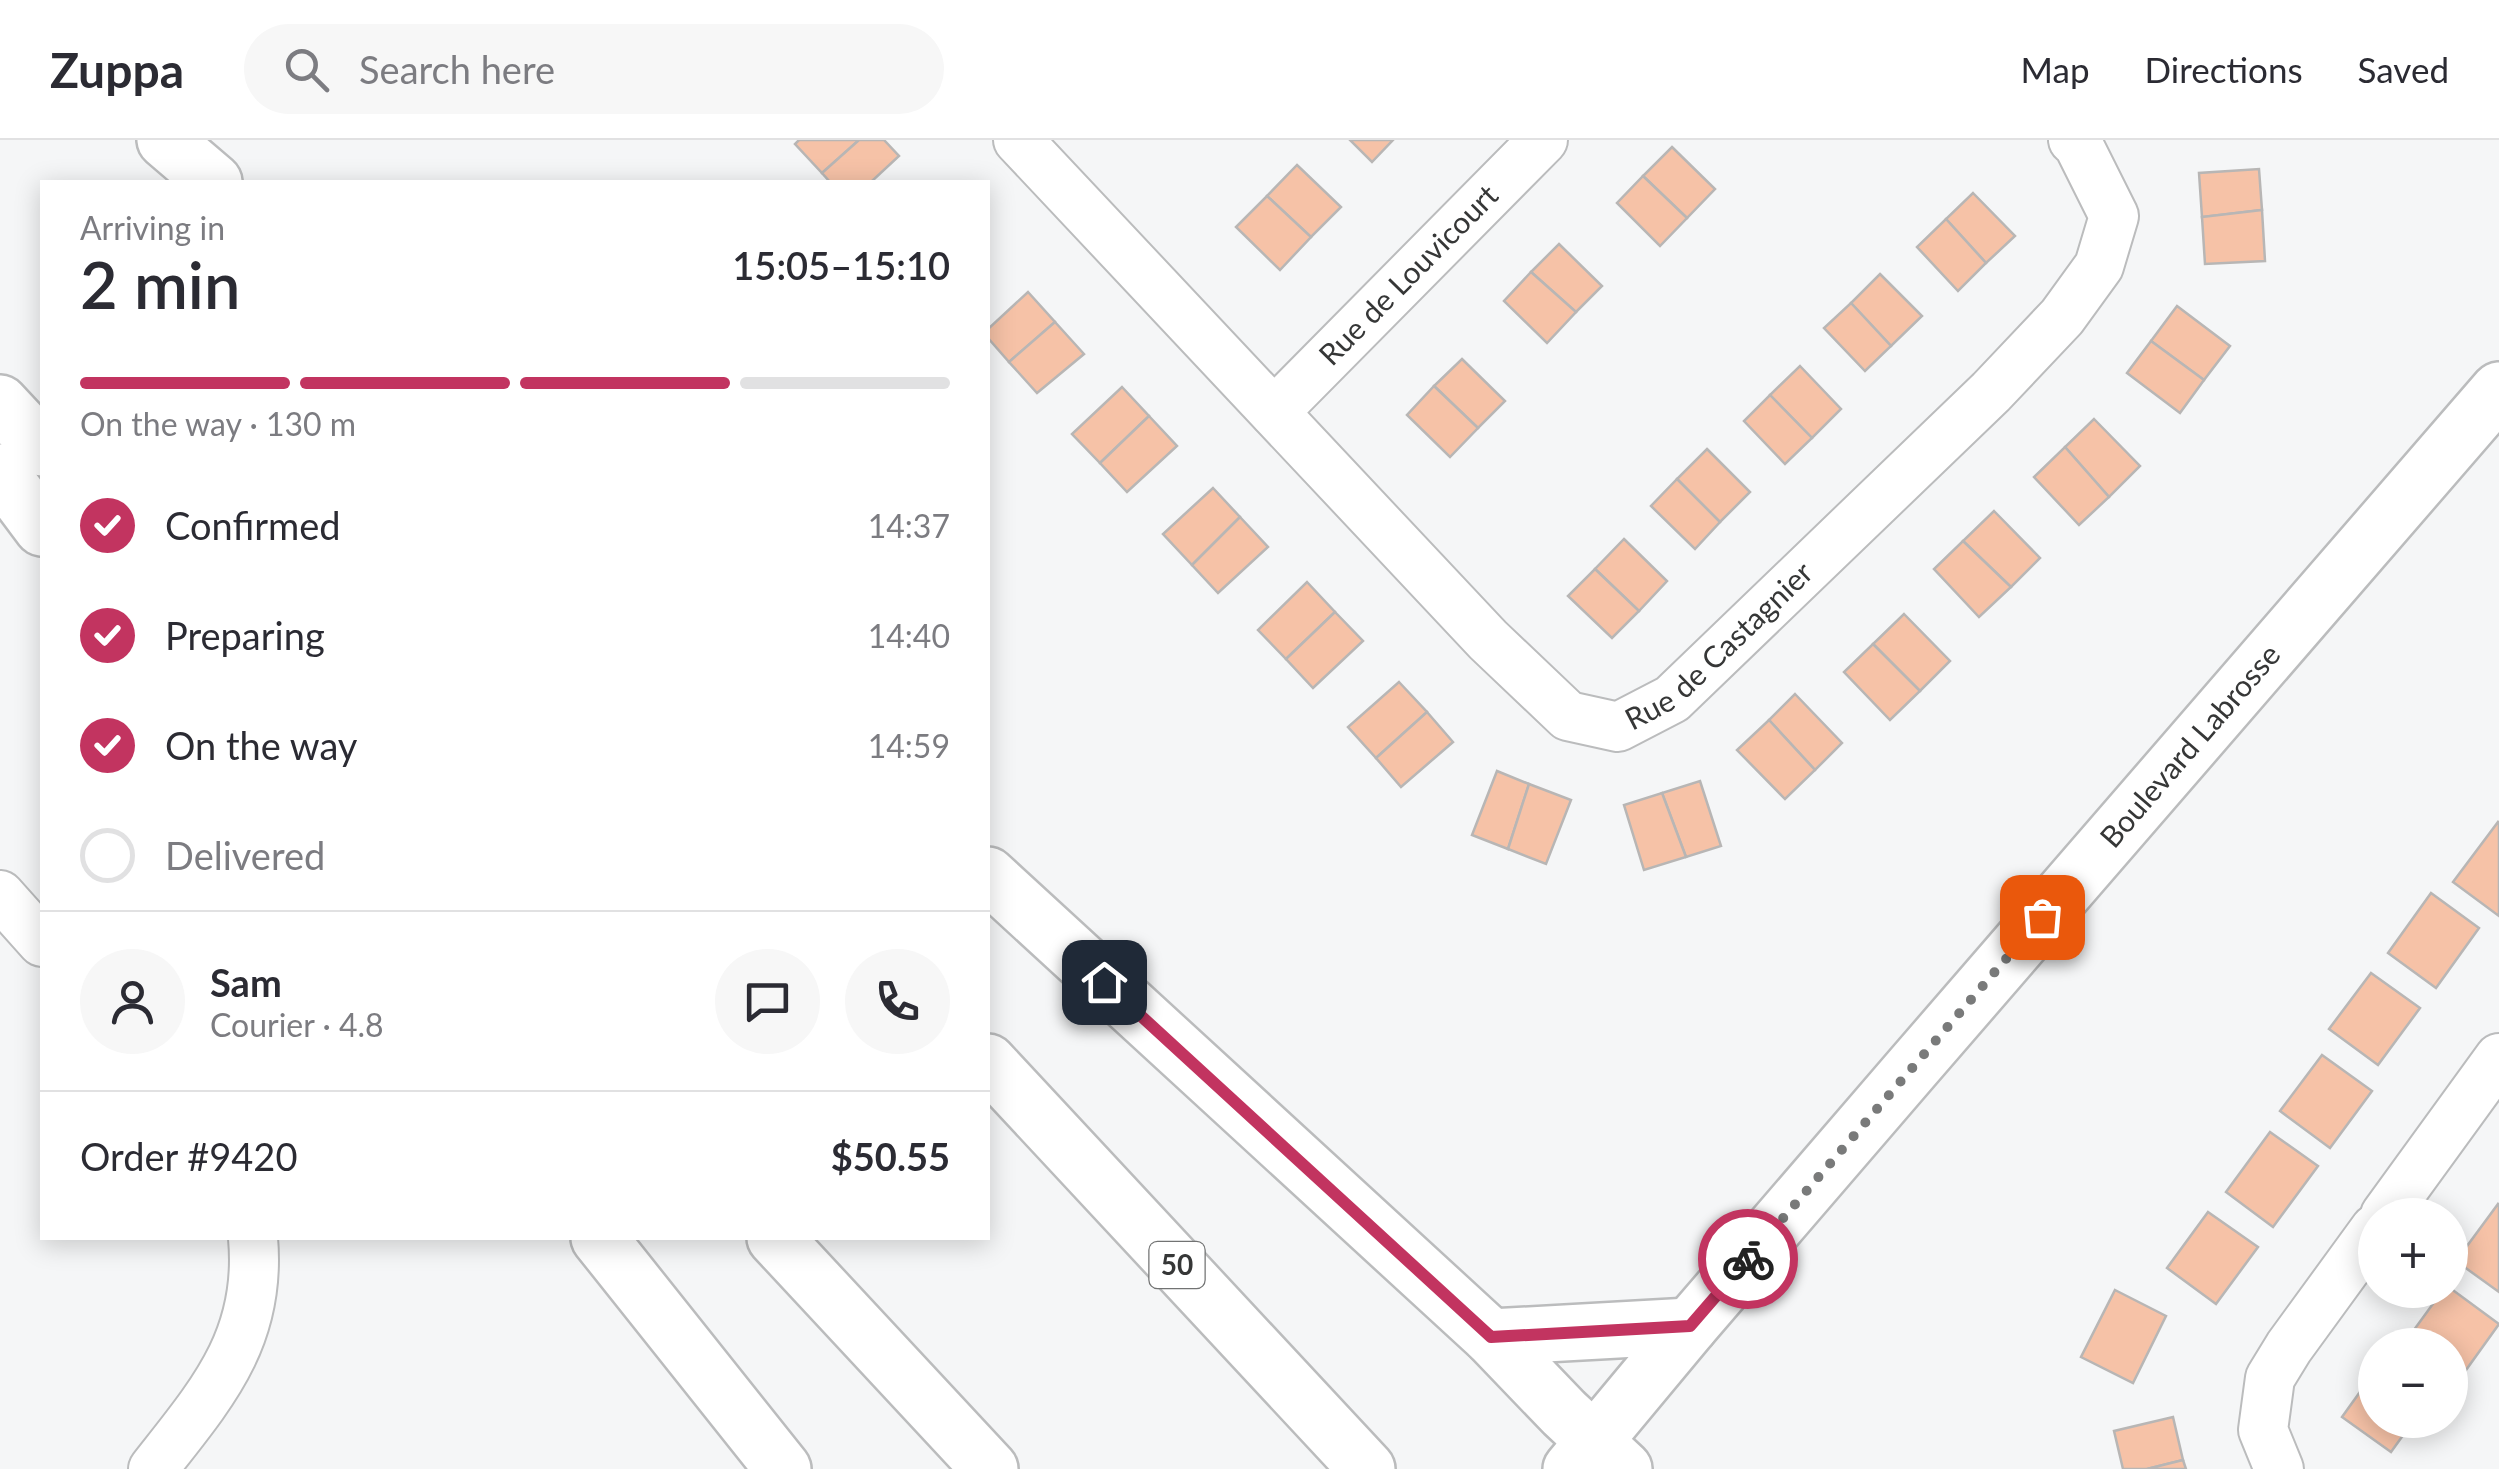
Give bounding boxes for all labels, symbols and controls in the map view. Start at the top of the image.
search box [244,24,944,114]
text: Zuppa [50,41,184,98]
icon: search [279,42,334,97]
text: Search here [359,46,555,92]
text: Map [2021,48,2090,90]
text: Directions [2145,48,2303,90]
text: Saved [2358,48,2449,90]
street label: Rue de Louvicourt [1311,176,1505,372]
text: Arriving in [80,208,225,247]
text: 15:05–15:10 [732,242,950,288]
text: 2 min [80,245,240,323]
text: On the way · 130 m [80,404,356,443]
icon: check [80,498,135,553]
text: Confirmed [165,502,341,548]
text: 14:37 [868,506,950,545]
street label: Rue de Castagnier [1618,554,1819,736]
icon: check [80,608,135,663]
text: Preparing [165,612,325,658]
text: 14:40 [868,616,950,655]
street label: Boulevard Labrosse [2091,636,2287,854]
icon: check [80,718,135,773]
text: On the way [165,722,357,768]
text: 14:59 [868,726,950,765]
text: Delivered [165,832,325,878]
pin [2000,875,2085,960]
icon: bag [2015,890,2070,945]
pin [1062,940,1147,1025]
button: person [80,949,185,1054]
button: chat [715,949,820,1054]
button: phone [845,949,950,1054]
icon: home [1077,955,1132,1010]
text: Sam [210,959,282,1005]
text: Courier · 4.8 [210,1005,384,1044]
text: Order #9420 [80,1133,297,1179]
text: $50.55 [831,1133,950,1179]
map controls [2358,1198,2468,1438]
button: + [2358,1198,2468,1308]
courier [1698,1209,1798,1309]
icon: bike [1721,1232,1776,1287]
road number: 50 [1150,1242,1204,1288]
button: − [2358,1328,2468,1438]

